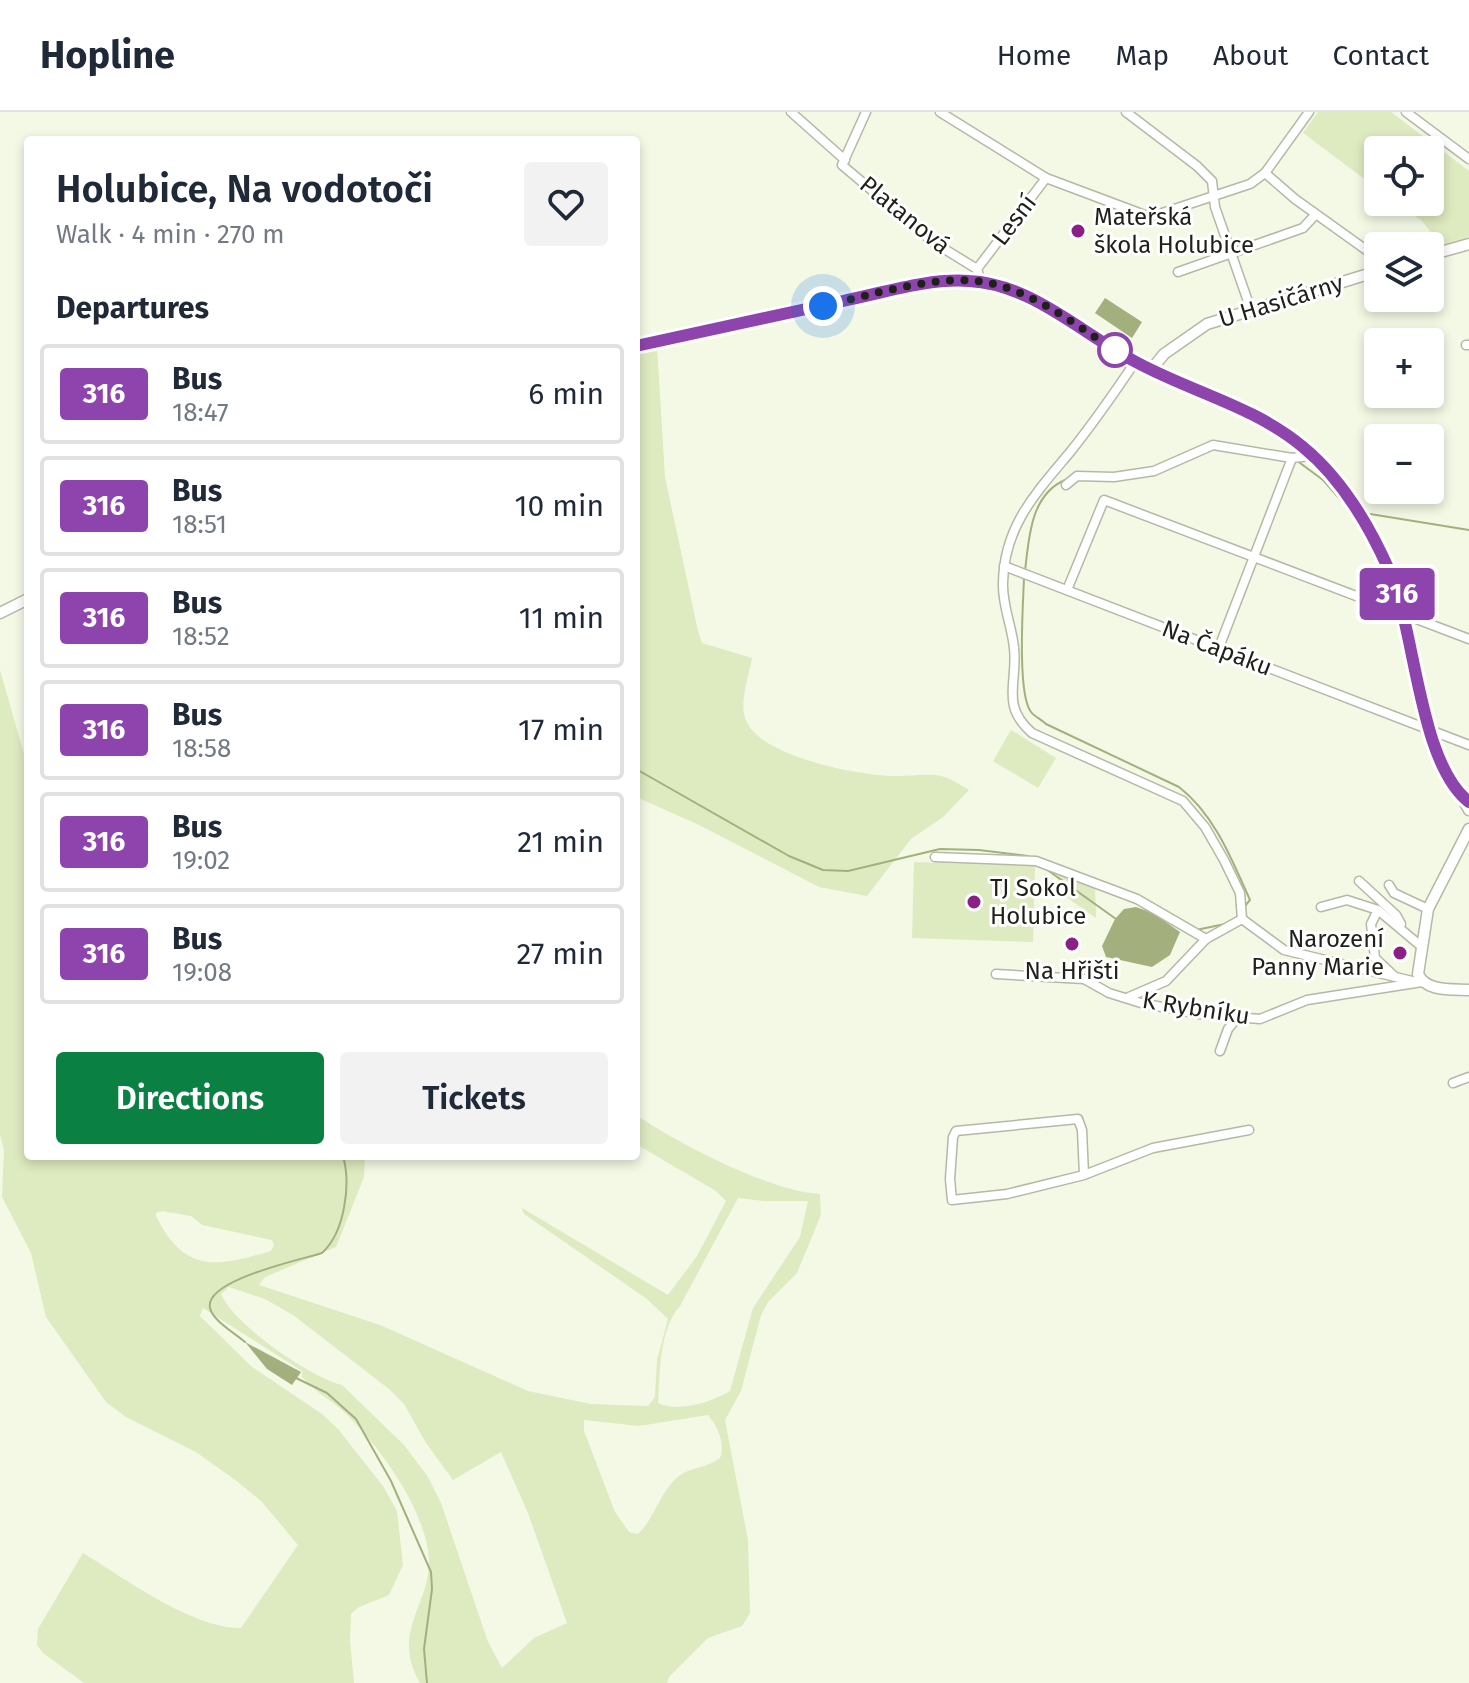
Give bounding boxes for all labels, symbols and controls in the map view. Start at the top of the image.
text: Hopline [40,32,175,78]
text: Home [997,39,1071,72]
text: Map [1115,39,1169,72]
text: About [1213,39,1288,72]
text: Contact [1332,39,1429,72]
map controls [1364,136,1444,504]
button: locate [1364,136,1444,216]
button: heart [524,162,608,246]
text: Holubice, Na vodotoči [56,166,433,212]
street label: Platanová [854,170,956,260]
street label: Lesní [986,189,1042,251]
place label: Mateřská škola Holubice [1094,203,1254,259]
text: Walk · 4 min · 270 m [56,219,285,250]
marker: Mateřská škola Holubice [1069,222,1087,240]
button: layers [1364,232,1444,312]
street label: U Hasičárny [1215,269,1347,333]
your location [803,286,843,326]
text: Departures [56,290,209,326]
button: + [1364,328,1444,408]
unlabelled marker [1098,333,1132,367]
text: Bus [172,361,222,397]
text: 6 min [528,376,604,412]
text: 316 [83,377,125,410]
text: 18:47 [172,397,228,428]
button: − [1364,424,1444,504]
text: Bus [172,473,222,509]
text: 10 min [515,488,604,524]
text: 316 [83,489,125,522]
text: 18:51 [172,509,227,540]
line badge: 316 [1351,568,1443,620]
text: 316 [1376,577,1418,610]
text: Bus [172,585,222,621]
text: 11 min [519,600,604,636]
text: 316 [83,601,125,634]
street label: Na Čapáku [1158,613,1276,682]
text: 18:52 [172,621,230,652]
text: Bus [172,697,222,733]
text: 17 min [518,712,604,748]
text: 316 [83,713,125,746]
text: 18:58 [172,733,231,764]
text: Bus [172,809,222,845]
text: 21 min [517,824,604,860]
text: 316 [83,825,125,858]
text: 19:02 [172,845,230,876]
place label: TJ Sokol Holubice [990,874,1086,930]
marker: TJ Sokol Holubice [965,893,983,911]
text: Bus [172,921,222,957]
place label: Narození Panny Marie [1251,925,1384,981]
marker: Na Hřišti [1063,935,1081,953]
text: 27 min [516,936,604,972]
text: 316 [83,937,125,970]
marker: Narození Panny Marie [1391,944,1409,962]
text: 19:08 [172,957,232,988]
place label: Na Hřišti [1025,957,1119,985]
street label: K Rybníku [1140,986,1252,1030]
button: Directions [56,1052,324,1144]
button: Tickets [340,1052,608,1144]

